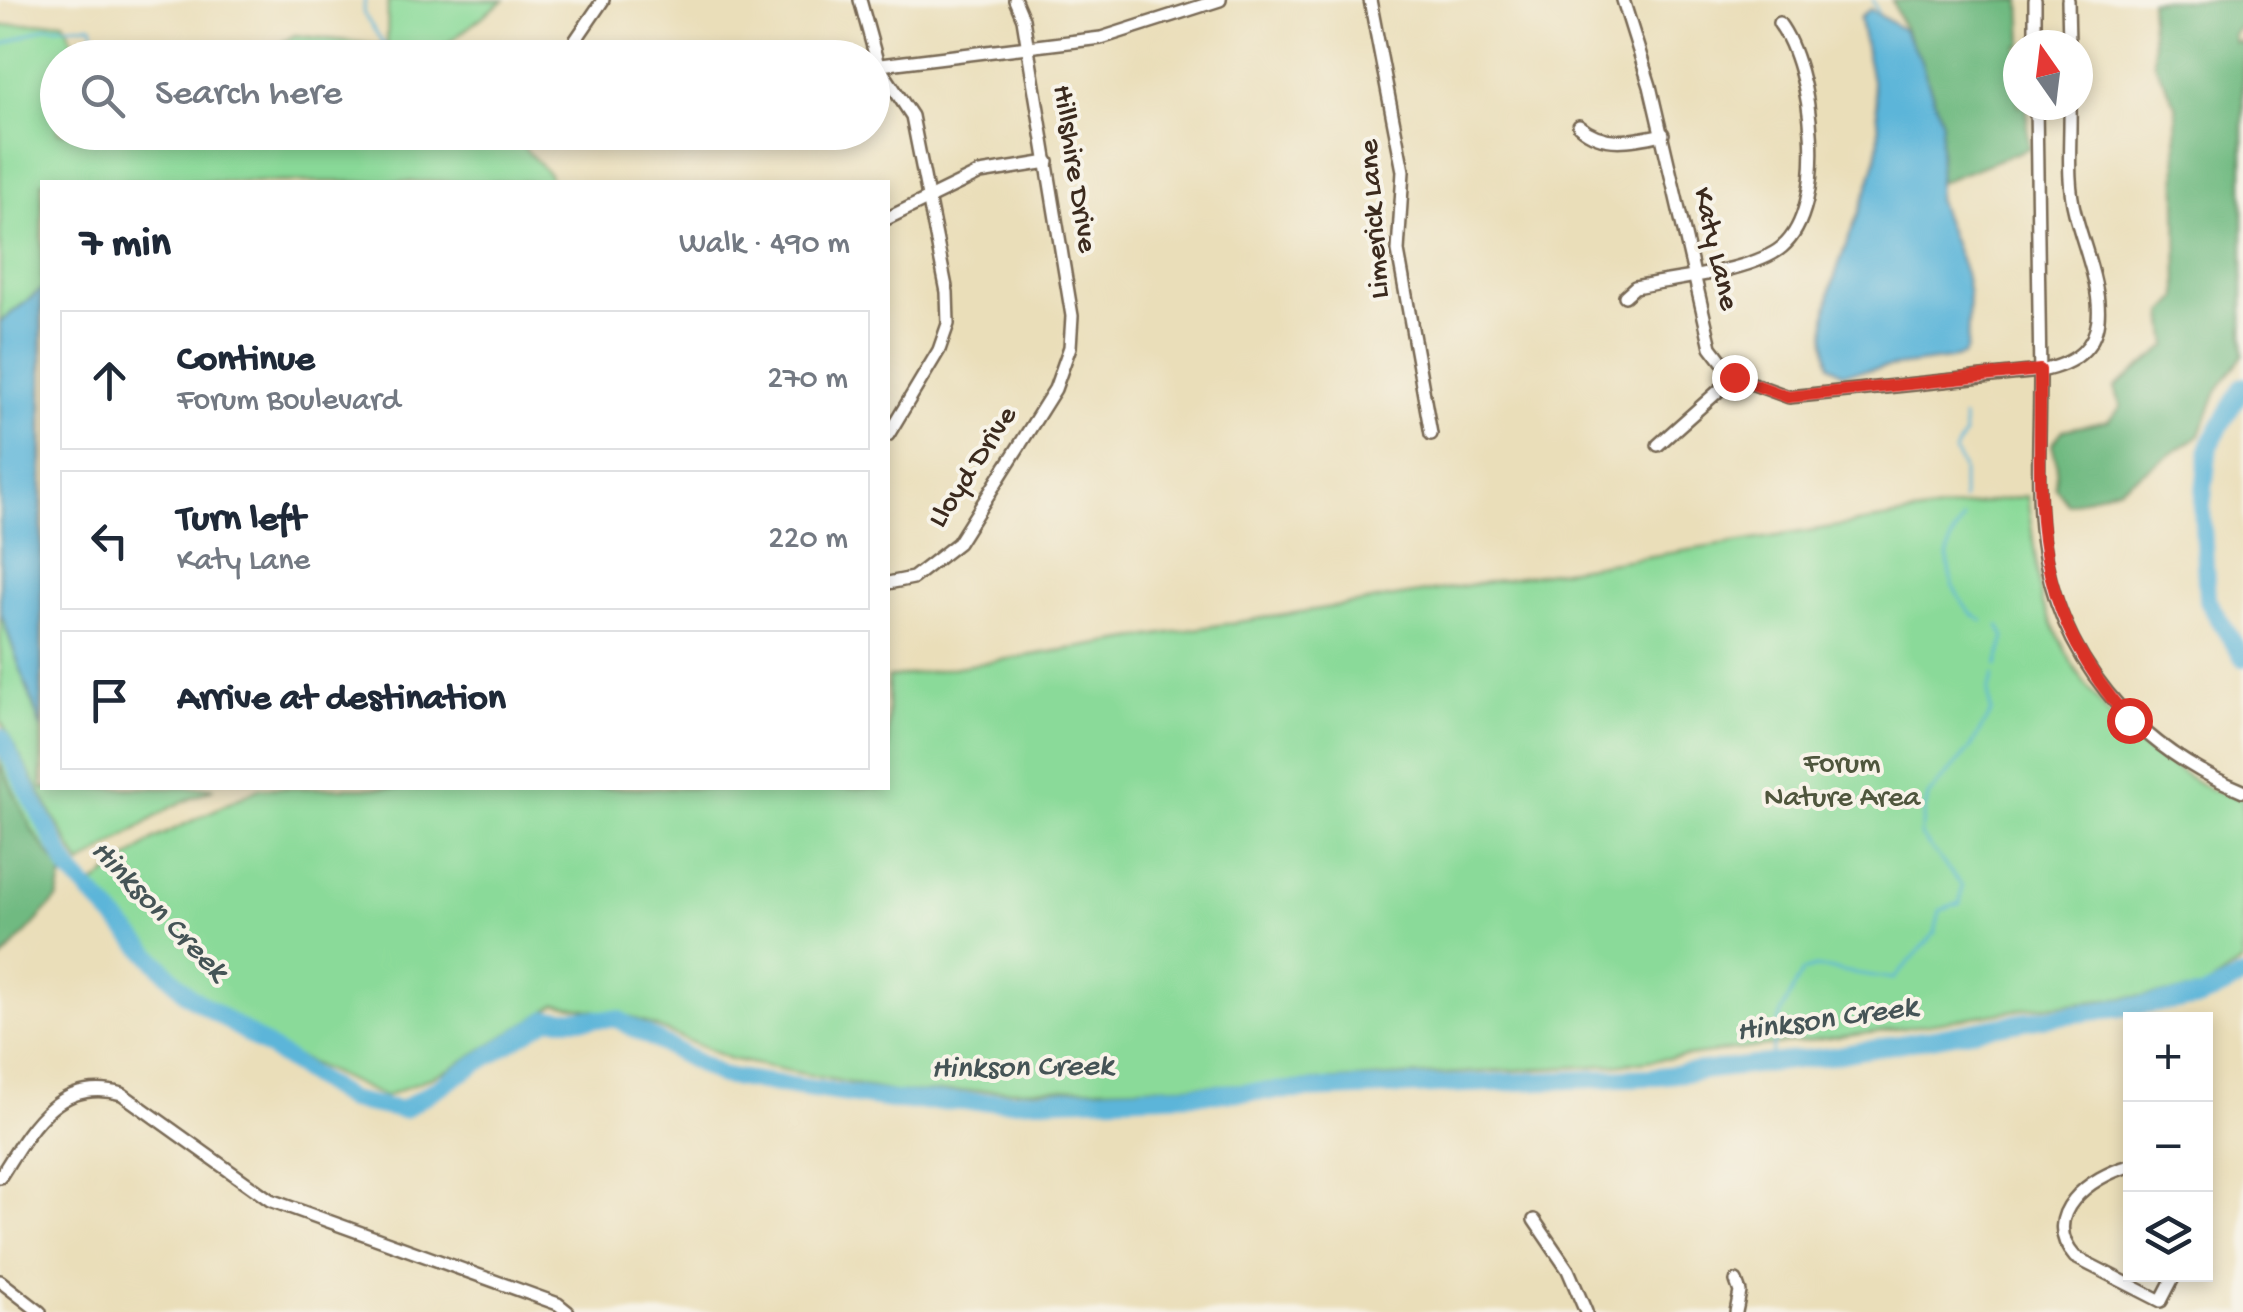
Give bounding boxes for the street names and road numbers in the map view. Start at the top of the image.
street label: Hillshire Drive [1042,83,1104,256]
street label: Limerick Lane [1353,138,1399,300]
street label: Katy Lane [1683,184,1745,314]
street label: Lloyd Drive [922,400,1027,535]

